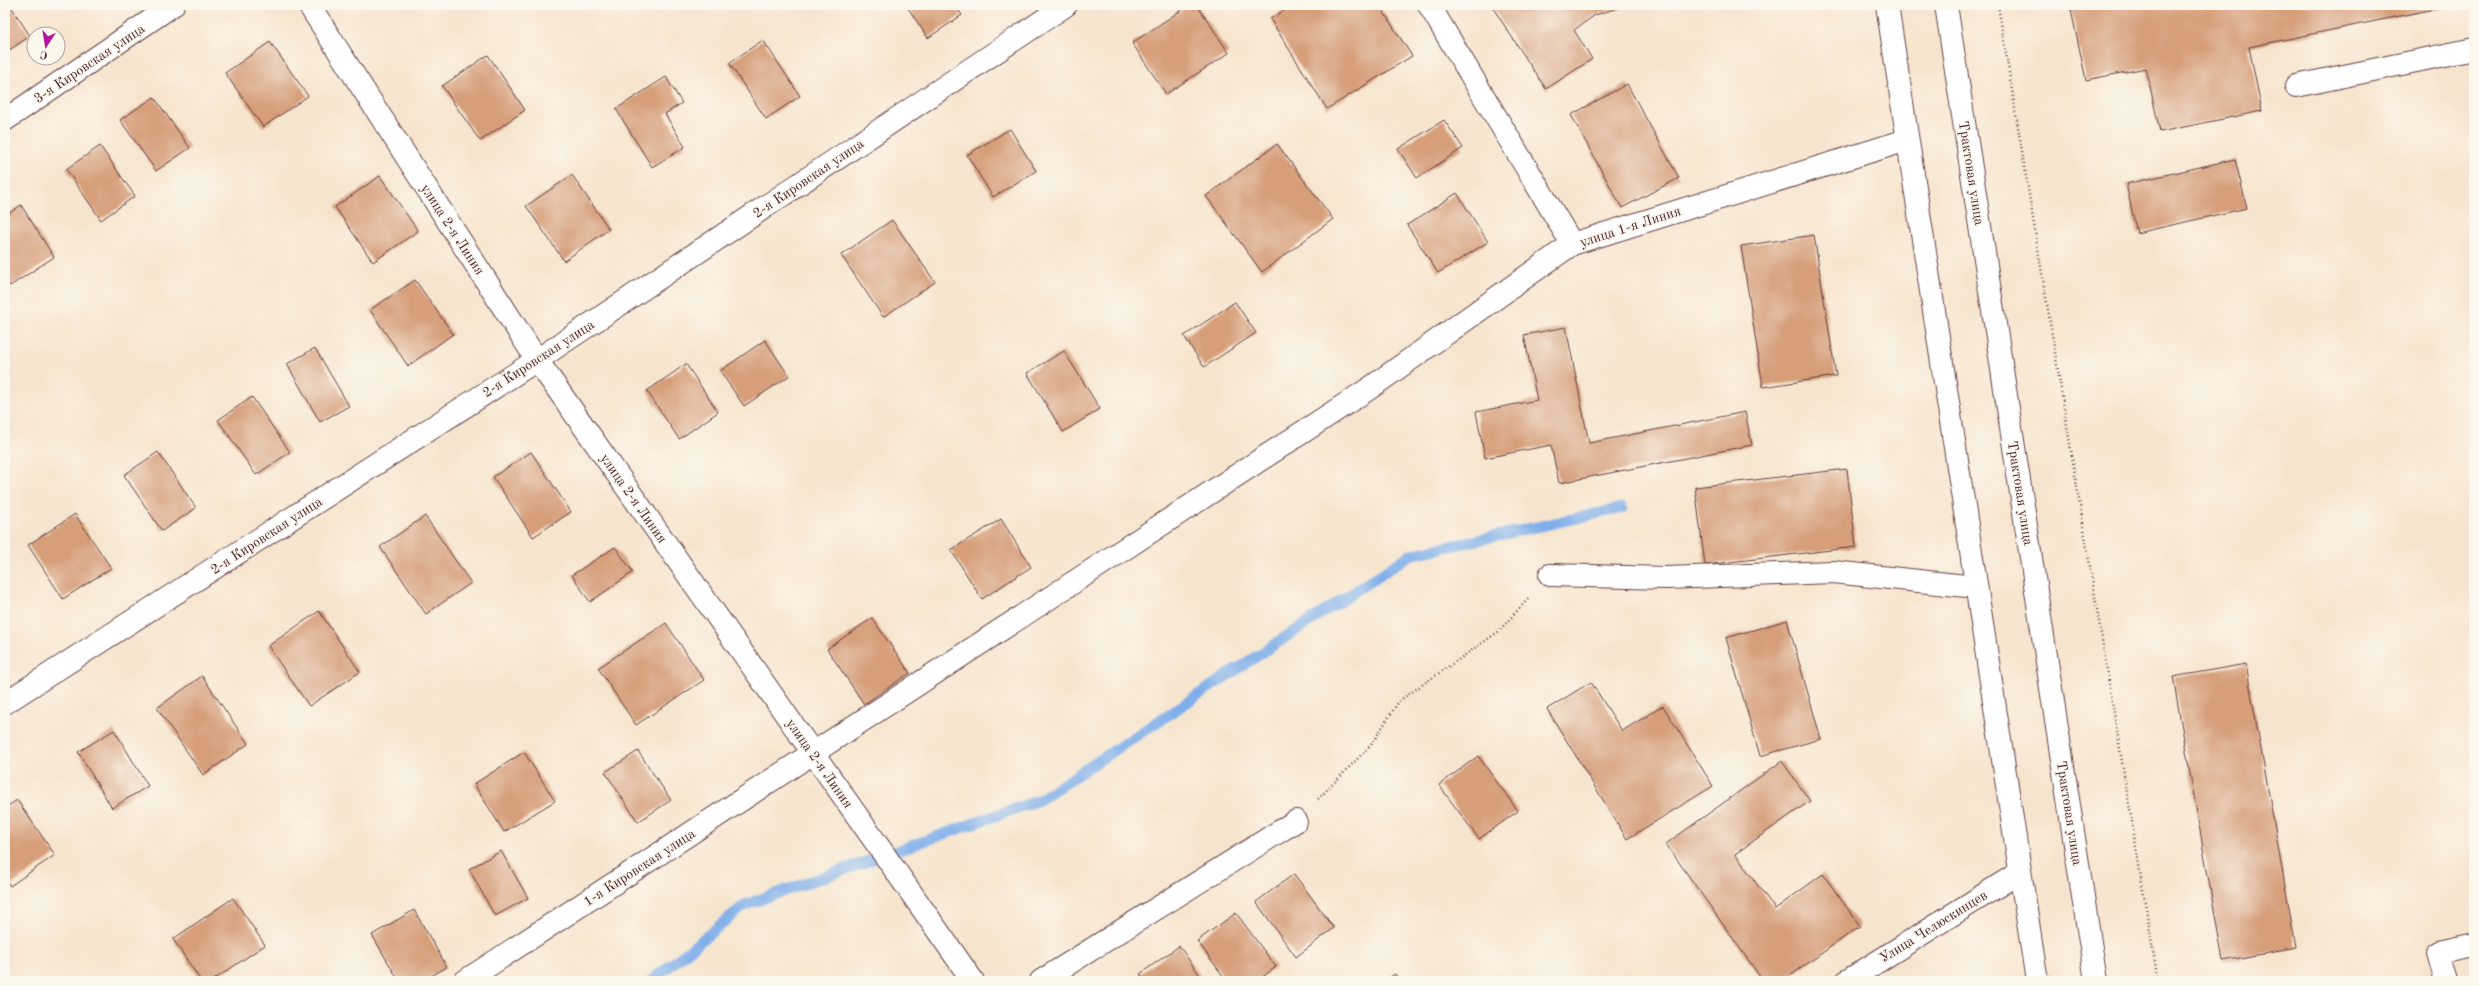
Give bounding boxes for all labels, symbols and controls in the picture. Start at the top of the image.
street label: 3-я Кировская улица [32,22,148,106]
north arrow [26,26,66,66]
text: С [40,48,49,60]
street label: Трактовая улица [1956,120,1986,226]
street label: 2-я Кировская улица [751,137,867,221]
street label: улица 2-я Линия [418,182,487,277]
street label: улица 1-я Линия [1578,204,1682,250]
street label: 2-я Кировская улица [480,317,597,400]
street label: Трактовая улица [2005,440,2035,546]
street label: улица 2-я Линия [597,451,669,546]
street label: 2-я Кировская улица [208,494,325,577]
street label: улица 2-я Линия [783,716,855,811]
street label: Трактовая улица [2054,760,2084,866]
street label: 1-я Кировская улица [581,826,698,909]
street label: Улица Челюскинцев [1877,888,1990,966]

